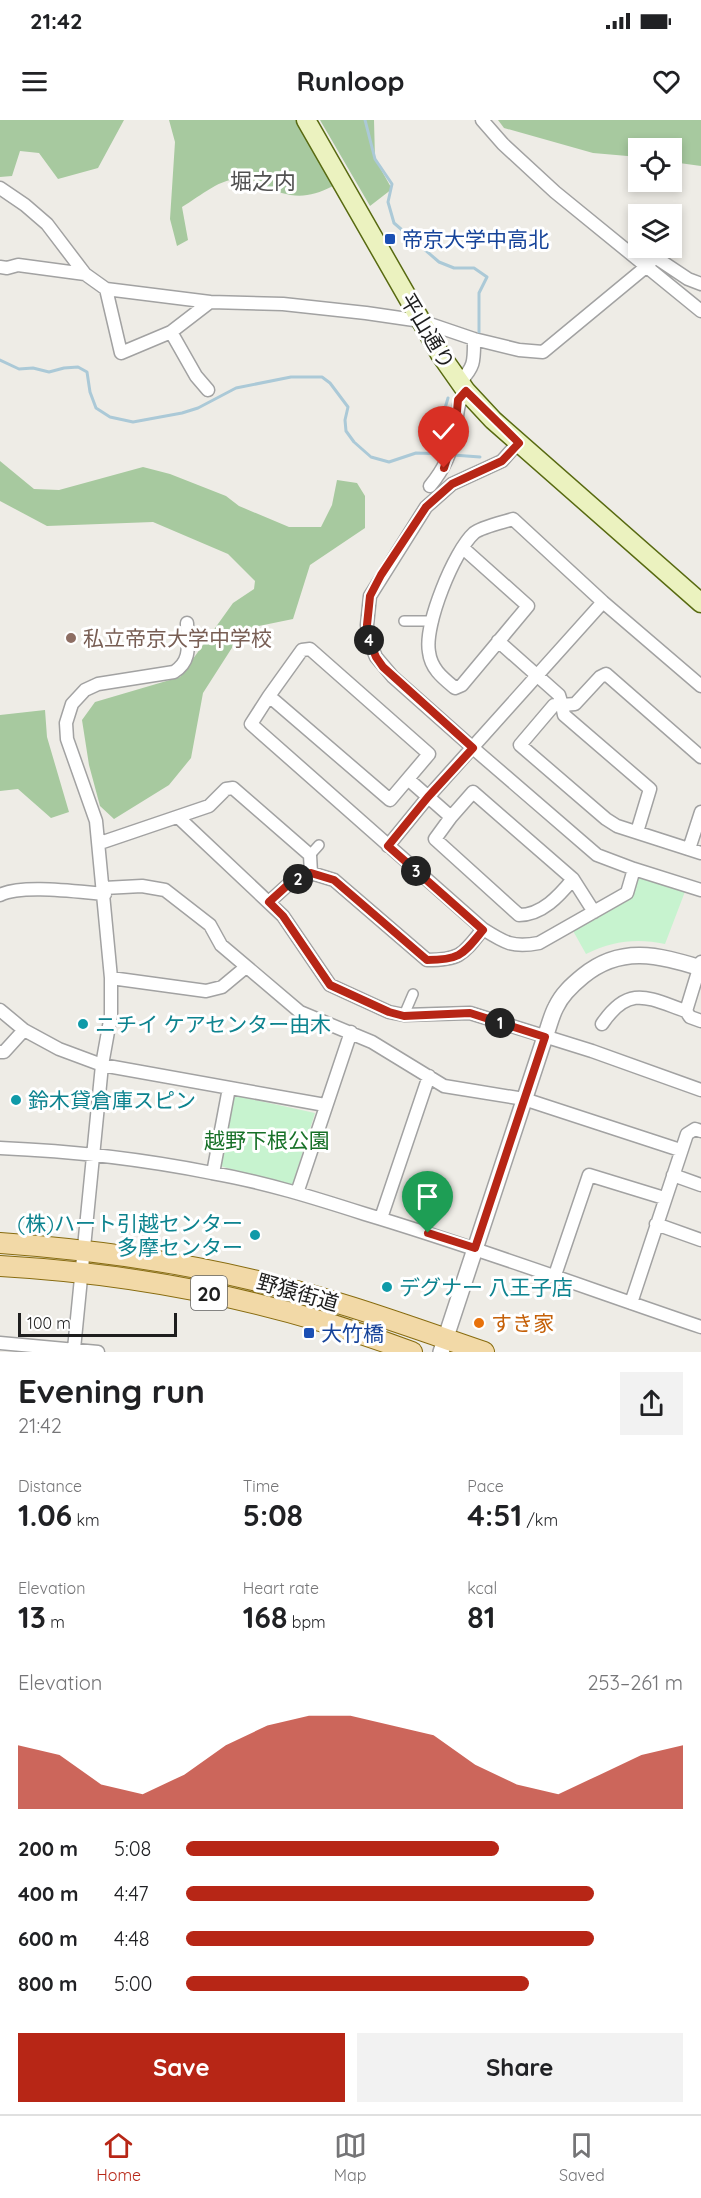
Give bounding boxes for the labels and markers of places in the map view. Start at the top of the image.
place label: 帝京大学中高北 [402,226,549,252]
marker: 帝京大学中高北 [383,232,397,246]
pin [418,406,469,468]
place label: 私立帝京大学中学校 [83,625,272,651]
pin: 4 [354,625,384,655]
marker: 私立帝京大学中学校 [64,631,78,645]
pin: 3 [401,856,431,886]
pin: 2 [283,864,313,894]
pin: 1 [485,1008,515,1038]
place label: ニチイ ケアセンター由木 [95,1011,331,1037]
marker: ニチイ ケアセンター由木 [76,1017,90,1031]
place label: 鈴木貸倉庫スピン [28,1087,196,1113]
marker: 鈴木貸倉庫スピン [9,1093,23,1107]
pin [402,1171,453,1233]
place label: (株)ハート引越センター 多摩センター [17,1210,243,1260]
marker: (株)ハート引越センター 多摩センター [248,1228,262,1242]
place label: デグナー 八王子店 [399,1274,573,1300]
marker: デグナー 八王子店 [380,1280,394,1294]
place label: すき家 [491,1310,554,1336]
marker: すき家 [472,1316,486,1330]
place label: 大竹橋 [321,1320,384,1346]
marker: 大竹橋 [302,1326,316,1340]

